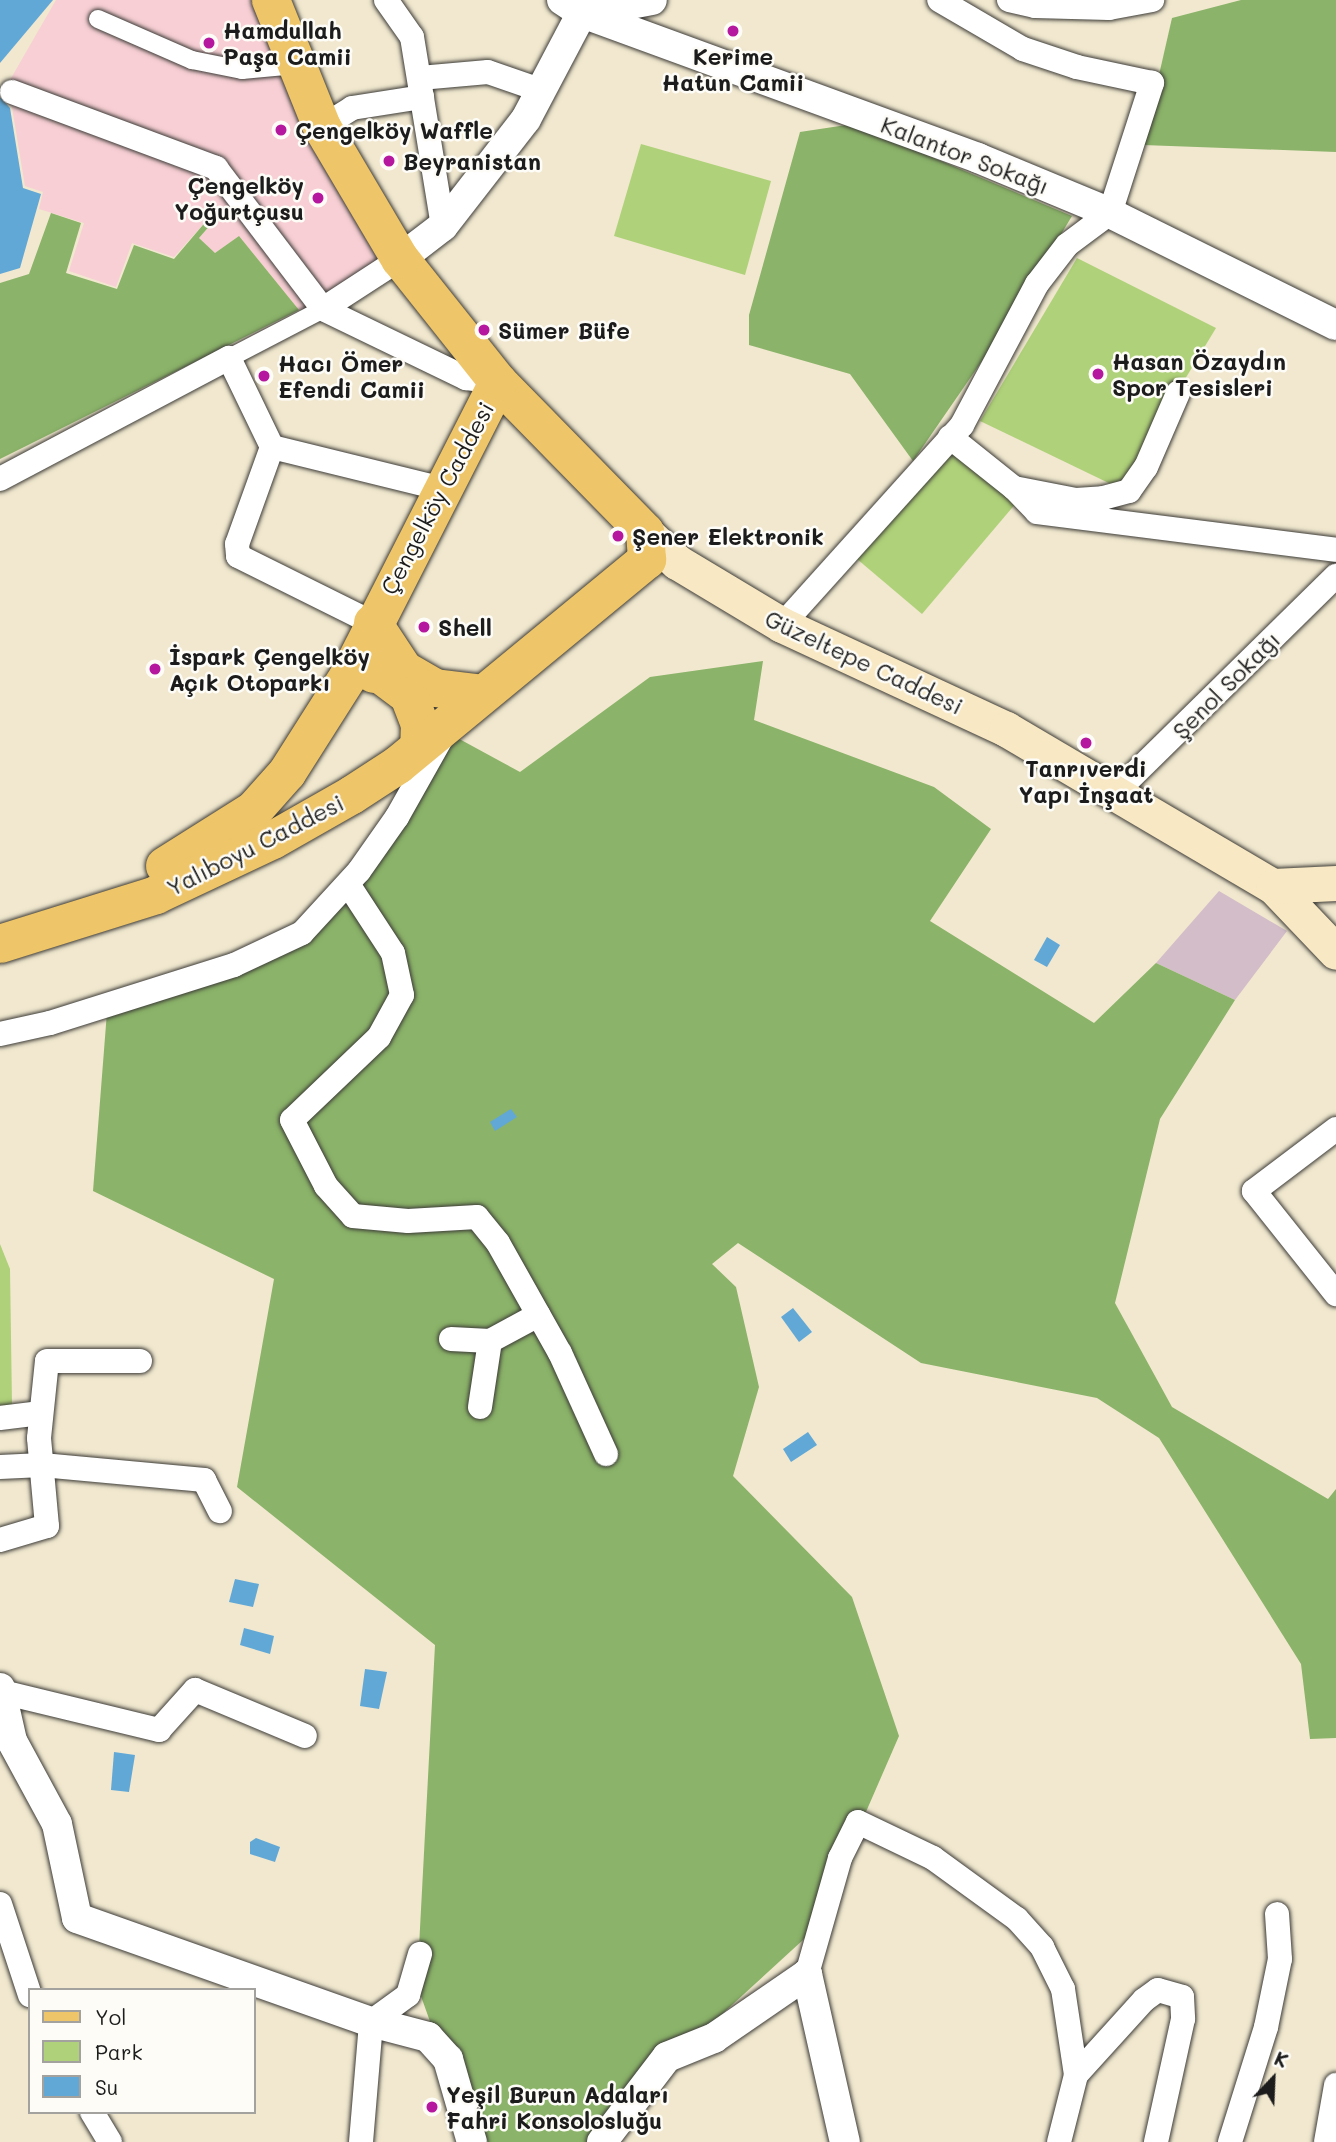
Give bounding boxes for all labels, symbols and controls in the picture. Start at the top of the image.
place label: Hamdullah Paşa Camii [223,16,352,70]
marker: Kerime Hatun Camii [725,23,741,39]
marker: Hamdullah Paşa Camii [201,35,217,51]
place label: Kerime Hatun Camii [662,42,804,96]
street label: Kalantor Sokağı [877,110,1053,200]
place label: Çengelköy Waffle [295,116,493,144]
marker: Çengelköy Waffle [273,122,289,138]
place label: Beyranistan [403,147,541,175]
marker: Beyranistan [381,153,397,169]
place label: Çengelköy Yoğurtçusu [174,171,304,225]
marker: Çengelköy Yoğurtçusu [310,190,326,206]
place label: Sümer Büfe [498,316,630,344]
marker: Sümer Büfe [476,322,492,338]
place label: Hasan Özaydın Spor Tesisleri [1112,347,1286,401]
place label: Hacı Ömer Efendi Camii [278,349,425,403]
marker: Hasan Özaydın Spor Tesisleri [1090,366,1106,382]
marker: Hacı Ömer Efendi Camii [256,368,272,384]
street label: Çengelköy Caddesi [375,397,499,599]
place label: Şener Elektronik [632,522,824,550]
marker: Şener Elektronik [610,528,626,544]
street label: Güzeltepe Caddesi [761,604,967,720]
place label: Shell [438,613,492,641]
marker: Shell [416,619,432,635]
street label: Şenol Sokağı [1167,626,1285,744]
place label: İspark Çengelköy Açık Otoparkı [169,642,370,696]
marker: İspark Çengelköy Açık Otoparkı [147,661,163,677]
marker: Tanrıverdi Yapı İnşaat [1078,735,1094,751]
place label: Tanrıverdi Yapı İnşaat [1019,754,1153,808]
street label: Yalıboyu Caddesi [162,788,348,902]
legend [28,1988,256,2114]
text: Yol [95,2003,126,2030]
text: Park [95,2038,143,2065]
north arrow [1238,2044,1308,2114]
text: K [1271,2045,1292,2073]
text: Su [95,2073,118,2100]
place label: Yeşil Burun Adaları Fahri Konsolosluğu [446,2080,669,2134]
marker: Yeşil Burun Adaları Fahri Konsolosluğu [424,2099,440,2115]

